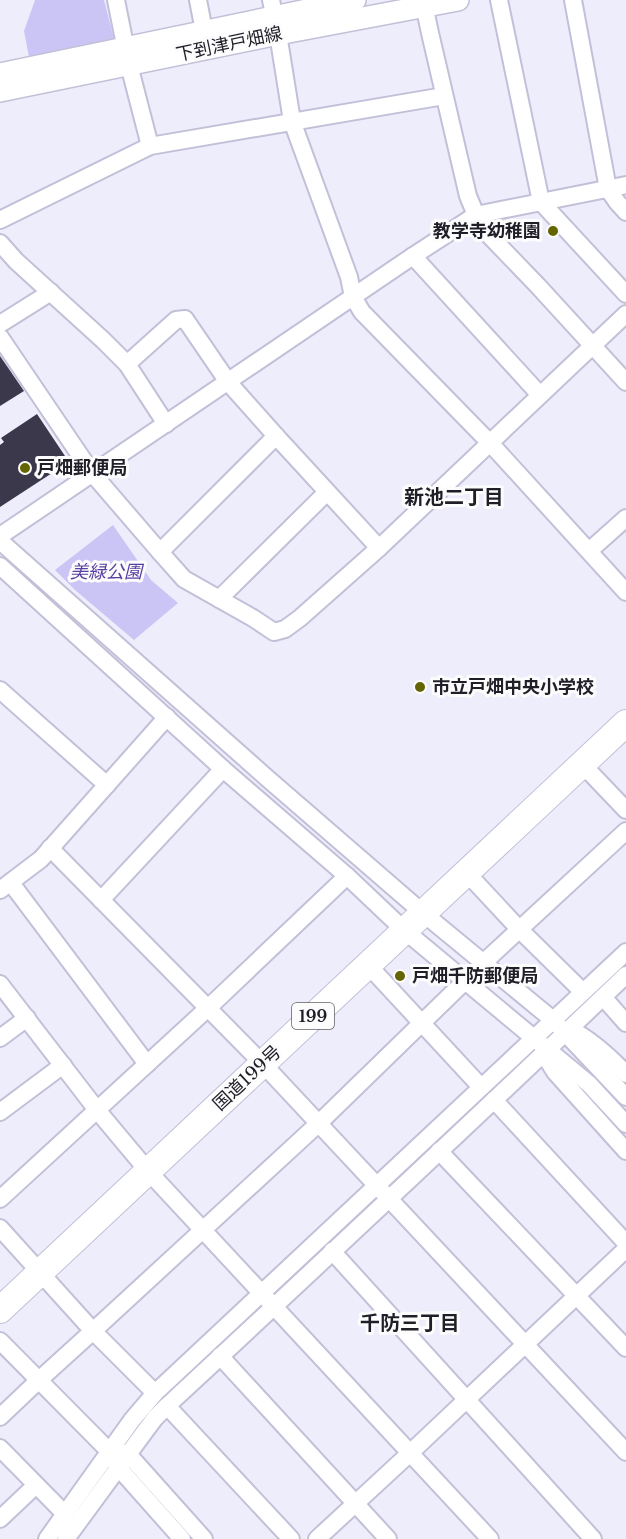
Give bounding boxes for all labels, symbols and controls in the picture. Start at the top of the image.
street label: 下到津戸畑線 [174,22,284,66]
place label: 教学寺幼稚園 [433,220,541,242]
marker: 教学寺幼稚園 [546,224,560,238]
place label: 戸畑郵便局 [37,457,127,479]
marker: 戸畑郵便局 [18,461,32,475]
district label: 新池二丁目 [404,485,504,509]
park label: 美緑公園 [70,561,145,583]
place label: 市立戸畑中央小学校 [432,676,594,698]
marker: 市立戸畑中央小学校 [413,680,427,694]
place label: 戸畑千防郵便局 [412,965,538,987]
marker: 戸畑千防郵便局 [393,969,407,983]
road number: 199 [292,1003,334,1029]
street label: 国道199号 [208,1041,286,1115]
district label: 千防三丁目 [360,1311,460,1335]

